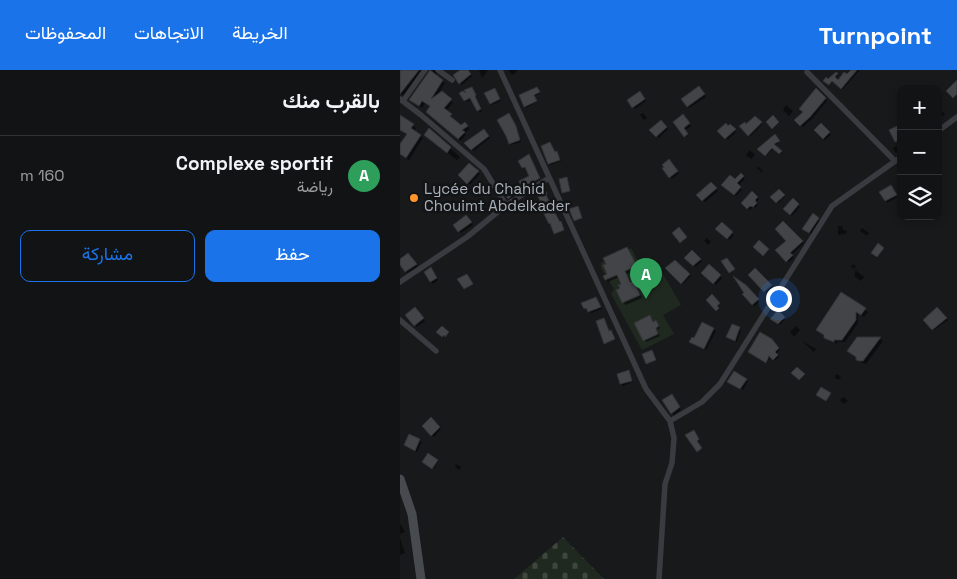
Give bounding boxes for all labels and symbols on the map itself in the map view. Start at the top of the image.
place label: Lycée du Chahid Chouimt Abdelkader [424,179,570,215]
marker: Lycée du Chahid Chouimt Abdelkader [408,192,420,204]
pin: A [630,258,662,299]
your location [766,286,792,312]

